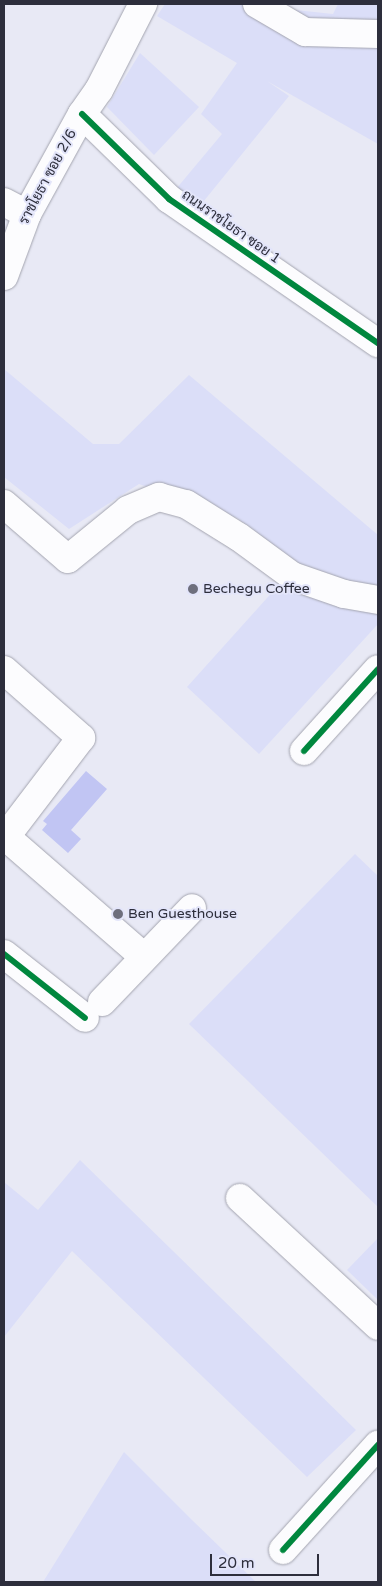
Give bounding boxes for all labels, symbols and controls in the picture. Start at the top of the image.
street label: ราชโยธา ซอย 2/6 [16,126,80,228]
street label: ถนนราชโยธา ซอย 1 [178,187,284,267]
place label: Bechegu Coffee [203,581,310,597]
marker: Bechegu Coffee [187,583,199,595]
place label: Ben Guesthouse [128,906,237,922]
marker: Ben Guesthouse [112,908,124,920]
scale bar [212,1544,321,1576]
text: 20 m [218,1554,255,1572]

